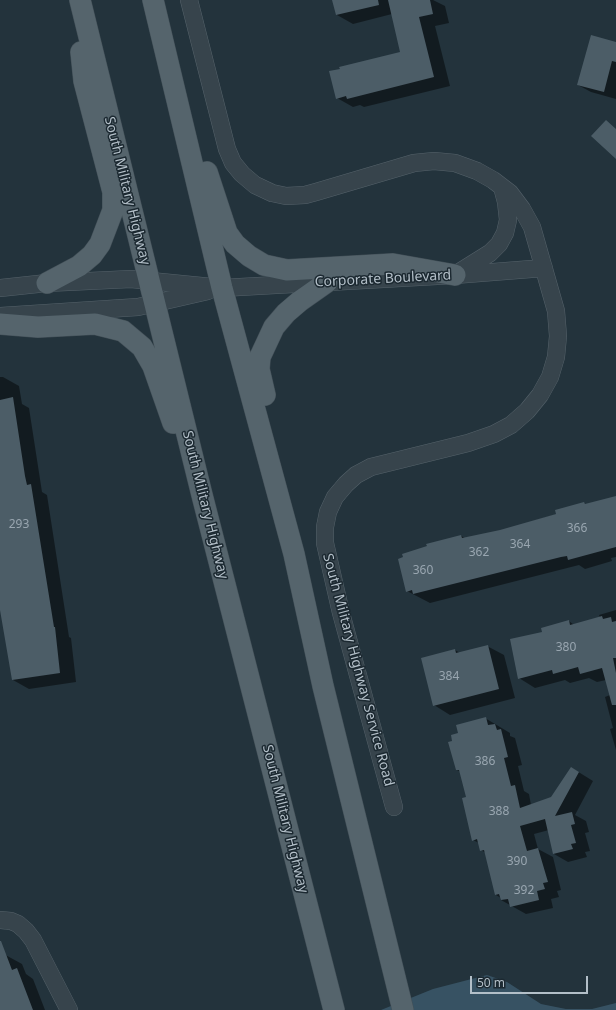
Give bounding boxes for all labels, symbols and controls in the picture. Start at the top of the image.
street label: South Military Highway [100,115,154,267]
street label: Corporate Boulevard [314,267,452,291]
street label: South Military Highway [178,429,232,581]
house number: 293 [9,518,29,532]
house number: 366 [567,522,587,536]
house number: 364 [510,538,530,552]
house number: 362 [469,546,489,560]
street label: South Military Highway Service Road [319,552,397,788]
house number: 360 [413,564,433,578]
house number: 380 [556,641,576,655]
house number: 384 [439,670,459,684]
street label: South Military Highway [258,743,312,895]
house number: 386 [475,755,495,769]
house number: 388 [489,805,509,819]
house number: 390 [507,855,527,869]
house number: 392 [514,884,534,898]
scale bar [472,968,590,994]
text: 50 m [477,974,505,991]

